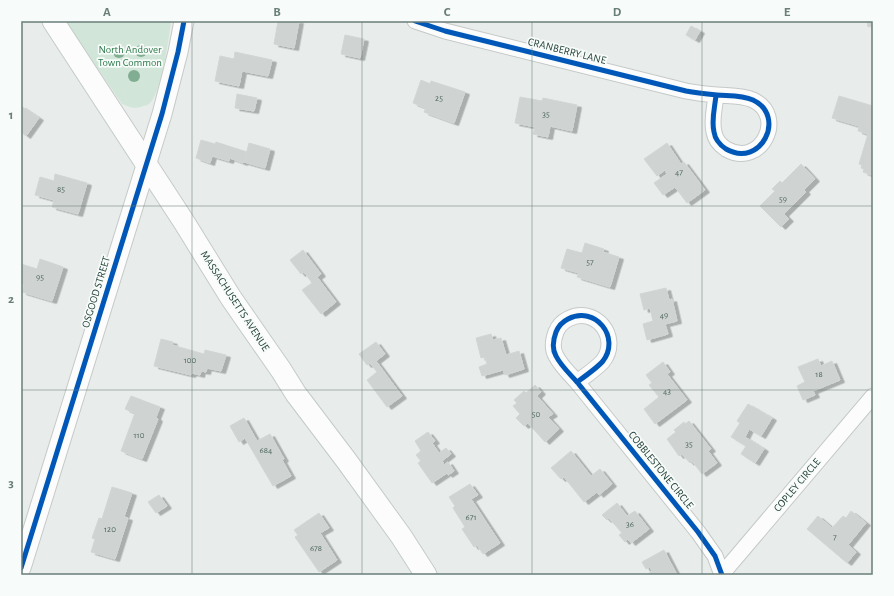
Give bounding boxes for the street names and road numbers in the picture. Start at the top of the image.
street label: CRANBERRY LANE [527,36,608,66]
street label: MASSACHUSETTS AVENUE [198,249,272,354]
street label: OSGOOD STREET [80,254,112,329]
street label: COBBLESTONE CIRCLE [626,429,696,511]
street label: COPLEY CIRCLE [772,456,823,514]

